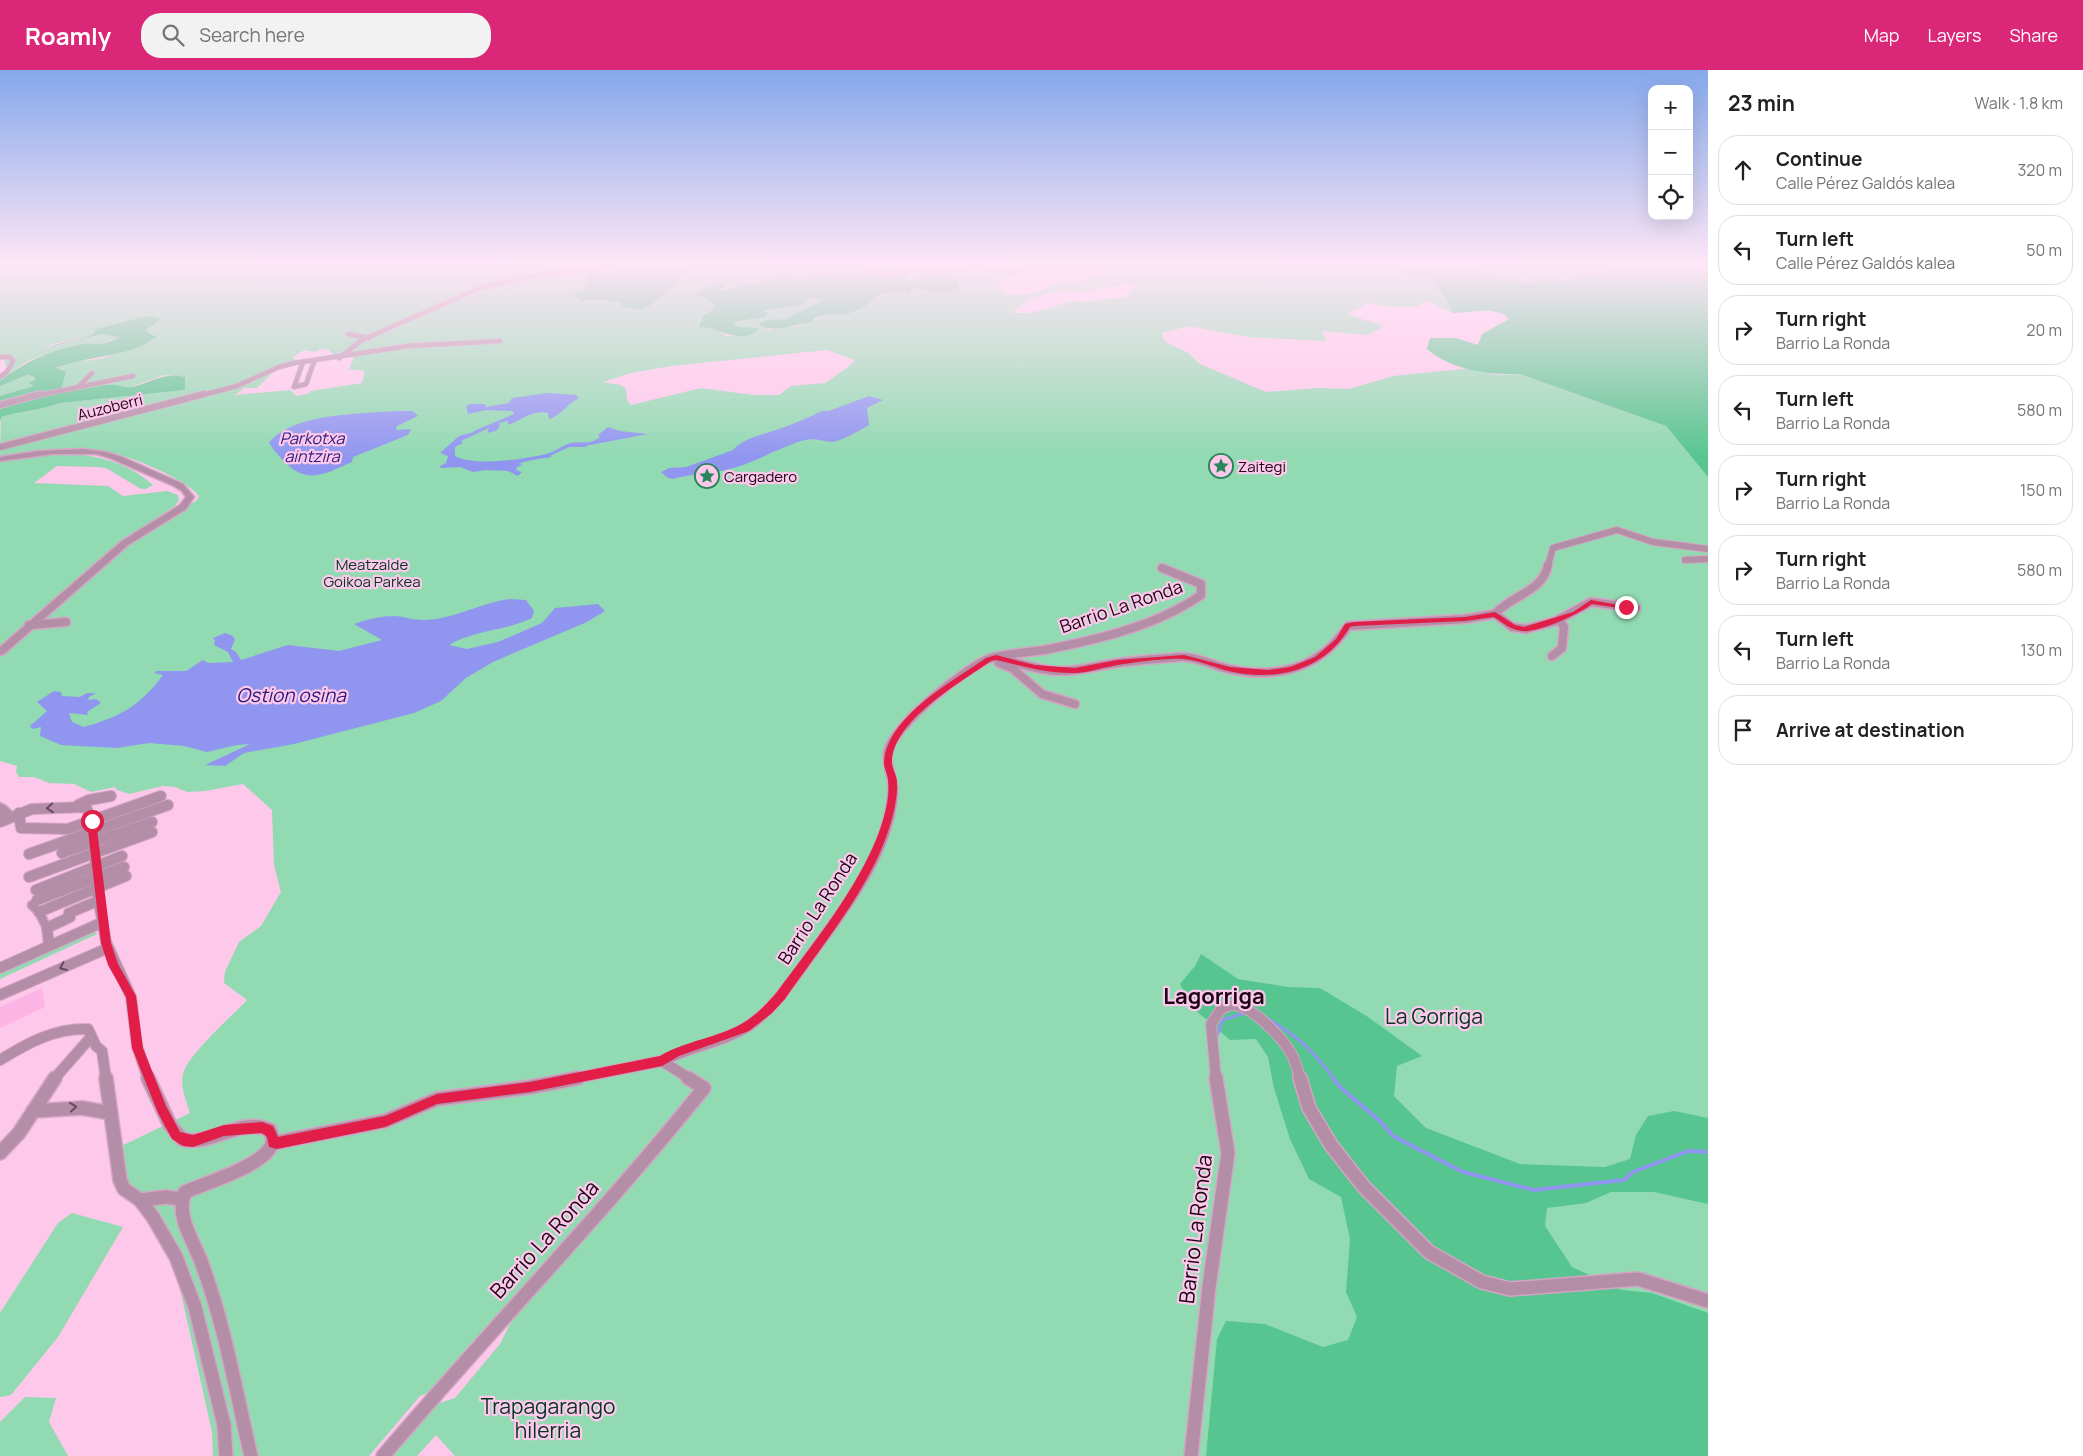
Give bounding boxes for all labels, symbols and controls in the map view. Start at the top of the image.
search box [141,13,491,58]
text: Roamly [25,19,111,52]
icon: search [159,21,187,49]
text: Search here [199,22,305,48]
text: Map [1864,23,1899,47]
text: Layers [1927,23,1981,47]
text: Share [2009,23,2058,47]
map controls [1648,85,1693,220]
button: + [1648,85,1693,130]
text: 23 min [1728,89,1795,117]
text: Walk · 1.8 km [1975,92,2063,114]
button: − [1648,130,1693,175]
text: Continue [1776,146,1862,172]
icon: ahead [1729,156,1757,184]
text: 320 m [2018,159,2062,181]
text: Calle Pérez Galdós kalea [1776,172,1955,194]
button: locate [1648,175,1693,220]
text: Turn left [1776,226,1854,252]
icon: left [1729,236,1757,264]
text: 50 m [2026,239,2062,261]
text: Calle Pérez Galdós kalea [1776,252,1955,274]
text: Turn right [1776,306,1866,332]
icon: right [1729,316,1757,344]
text: 20 m [2026,319,2062,341]
text: Barrio La Ronda [1776,332,1890,354]
text: Turn left [1776,386,1854,412]
street label: Auzoberri [75,389,145,425]
icon: left [1729,396,1757,424]
text: 580 m [2017,399,2062,421]
text: Barrio La Ronda [1776,412,1890,434]
water label: Parkotxa aintzira [280,427,345,467]
place icon: Zaitegi [1208,453,1234,479]
place label: Zaitegi [1238,456,1286,477]
place icon: Cargadero [694,463,720,489]
place label: Cargadero [724,466,797,487]
text: Turn right [1776,466,1866,492]
icon: right [1729,476,1757,504]
text: 150 m [2020,479,2062,501]
text: Barrio La Ronda [1776,492,1890,514]
text: Turn right [1776,546,1866,572]
park label: Meatzalde Goikoa Parkea [323,554,421,592]
icon: right [1729,556,1757,584]
text: 580 m [2017,559,2062,581]
text: Barrio La Ronda [1776,572,1890,594]
street label: Barrio La Ronda [1056,574,1186,638]
route end [1615,596,1638,619]
text: Turn left [1776,626,1854,652]
icon: left [1729,636,1757,664]
text: 130 m [2020,639,2062,661]
text: Barrio La Ronda [1776,652,1890,674]
water label: Ostion osina [236,682,347,708]
icon: arrive [1729,716,1757,744]
text: Arrive at destination [1776,717,1965,743]
one-way arrow [46,802,54,813]
route start [81,810,104,833]
street label: Barrio La Ronda [772,848,862,968]
one-way arrow [59,961,68,972]
district label: Lagorriga [1163,981,1265,1011]
park label: La Gorriga [1385,1002,1483,1030]
one-way arrow [69,1102,77,1113]
street label: Barrio La Ronda [1172,1153,1218,1305]
street label: Barrio La Ronda [483,1174,605,1304]
park label: Trapagarango hilerria [481,1392,615,1444]

